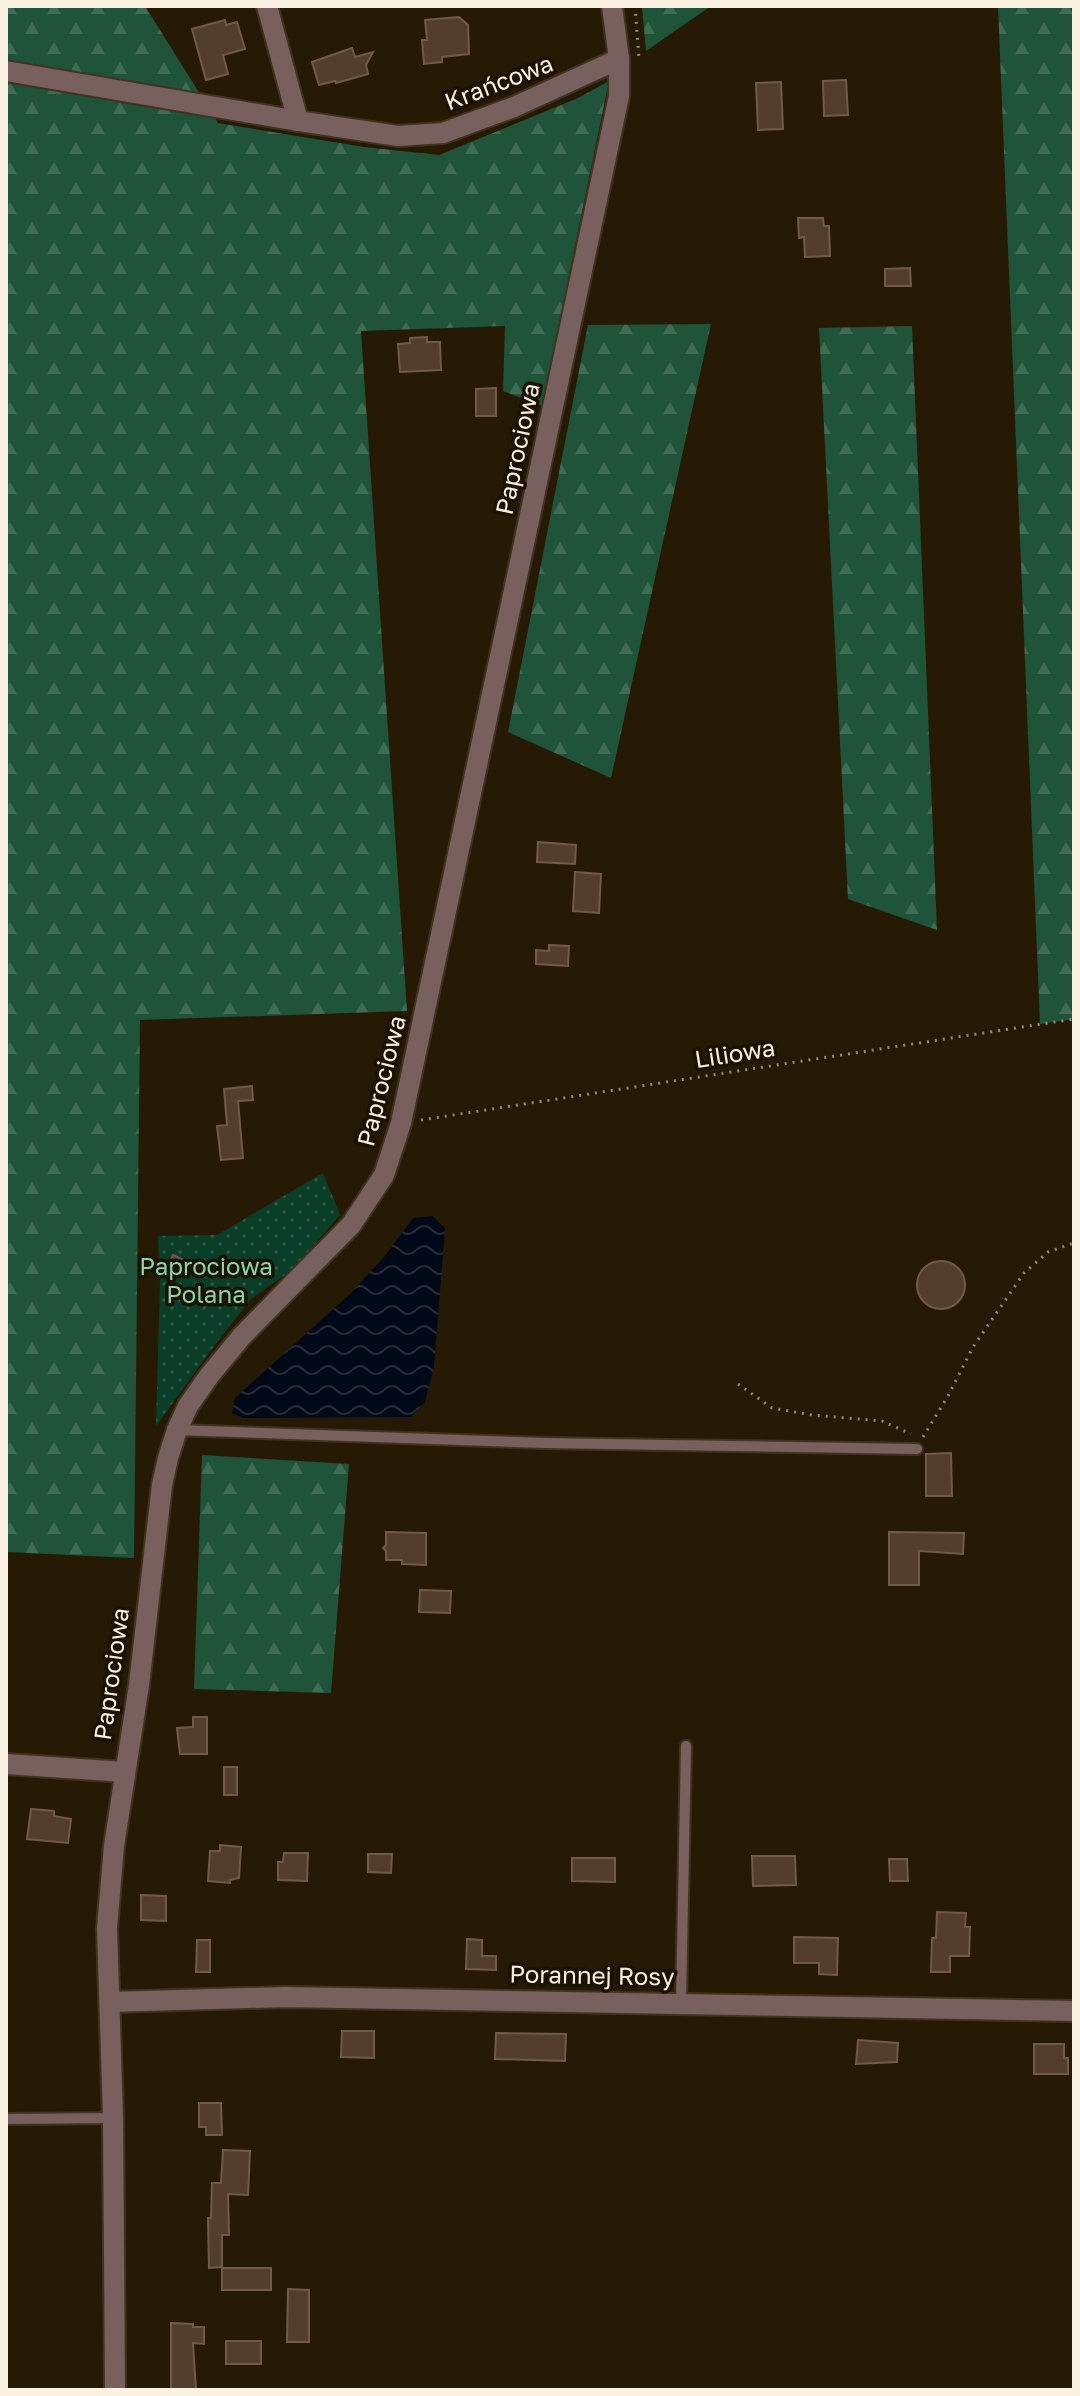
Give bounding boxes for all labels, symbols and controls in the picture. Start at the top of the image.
street label: Krańcowa [440,48,557,116]
street label: Paprociowa [488,380,545,517]
street label: Paprociowa [350,1012,411,1149]
street label: Liliowa [693,1032,777,1073]
park label: Paprociowa Polana [139,1251,273,1308]
street label: Paprociowa [87,1606,134,1742]
street label: Porannej Rosy [509,1959,675,1990]

